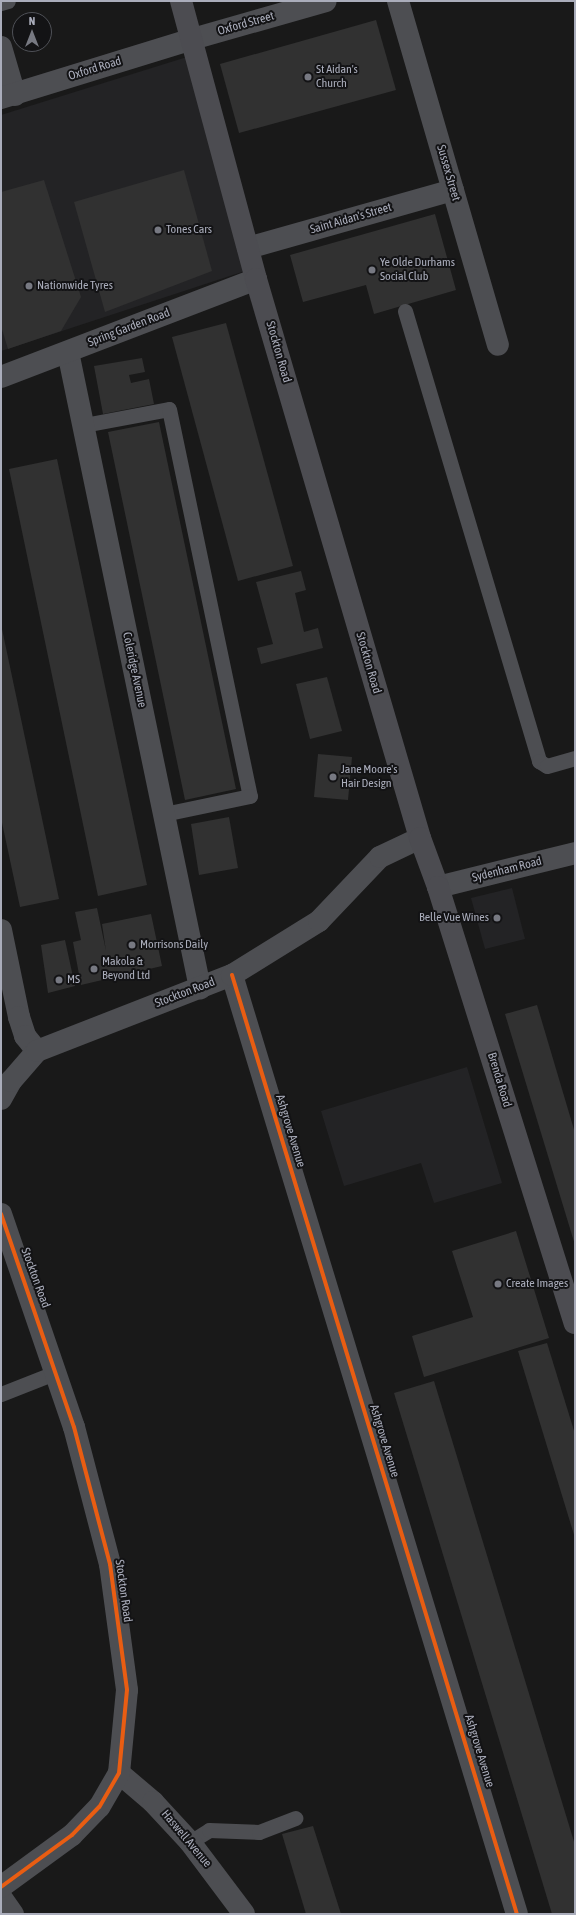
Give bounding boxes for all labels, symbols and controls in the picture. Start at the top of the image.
street label: Oxford Street [216,9,276,39]
north arrow [12,12,52,52]
text: N [29,15,35,27]
street label: Oxford Road [67,54,123,84]
place label: St Aidan's Church [316,63,358,91]
marker: St Aidan's Church [303,72,313,82]
street label: Sussex Street [433,143,463,203]
street label: Saint Aidan's Street [309,201,393,237]
place label: Tones Cars [166,223,212,237]
marker: Tones Cars [153,225,163,235]
place label: Ye Olde Durhams Social Club [380,256,455,284]
marker: Ye Olde Durhams Social Club [367,265,377,275]
place label: Nationwide Tyres [37,279,113,293]
marker: Nationwide Tyres [24,281,34,291]
street label: Spring Garden Road [86,306,172,350]
street label: Stockton Road [262,320,294,384]
street label: Coleridge Avenue [119,631,149,709]
street label: Stockton Road [352,631,384,695]
place label: Jane Moore's Hair Design [341,763,397,791]
marker: Jane Moore's Hair Design [328,772,338,782]
street label: Sydenham Road [471,854,543,886]
place label: Belle Vue Wines [419,911,489,925]
marker: Belle Vue Wines [492,913,502,923]
place label: Morrisons Daily [140,938,208,952]
marker: Morrisons Daily [127,940,137,950]
place label: Makola & Beyond Ltd [102,955,150,983]
marker: Makola & Beyond Ltd [89,964,99,974]
place label: MS [67,973,80,987]
marker: MS [54,975,64,985]
street label: Stockton Road [153,975,217,1011]
street label: Brenda Road [484,1051,514,1109]
street label: Ashgrove Avenue [272,1093,308,1169]
street label: Stockton Road [17,1246,53,1310]
place label: Create Images [506,1277,568,1291]
marker: Create Images [493,1279,503,1289]
street label: Ashgrove Avenue [366,1403,402,1479]
street label: Stockton Road [111,1559,135,1623]
street label: Ashgrove Avenue [461,1713,497,1789]
street label: Haswell Avenue [158,1807,214,1871]

